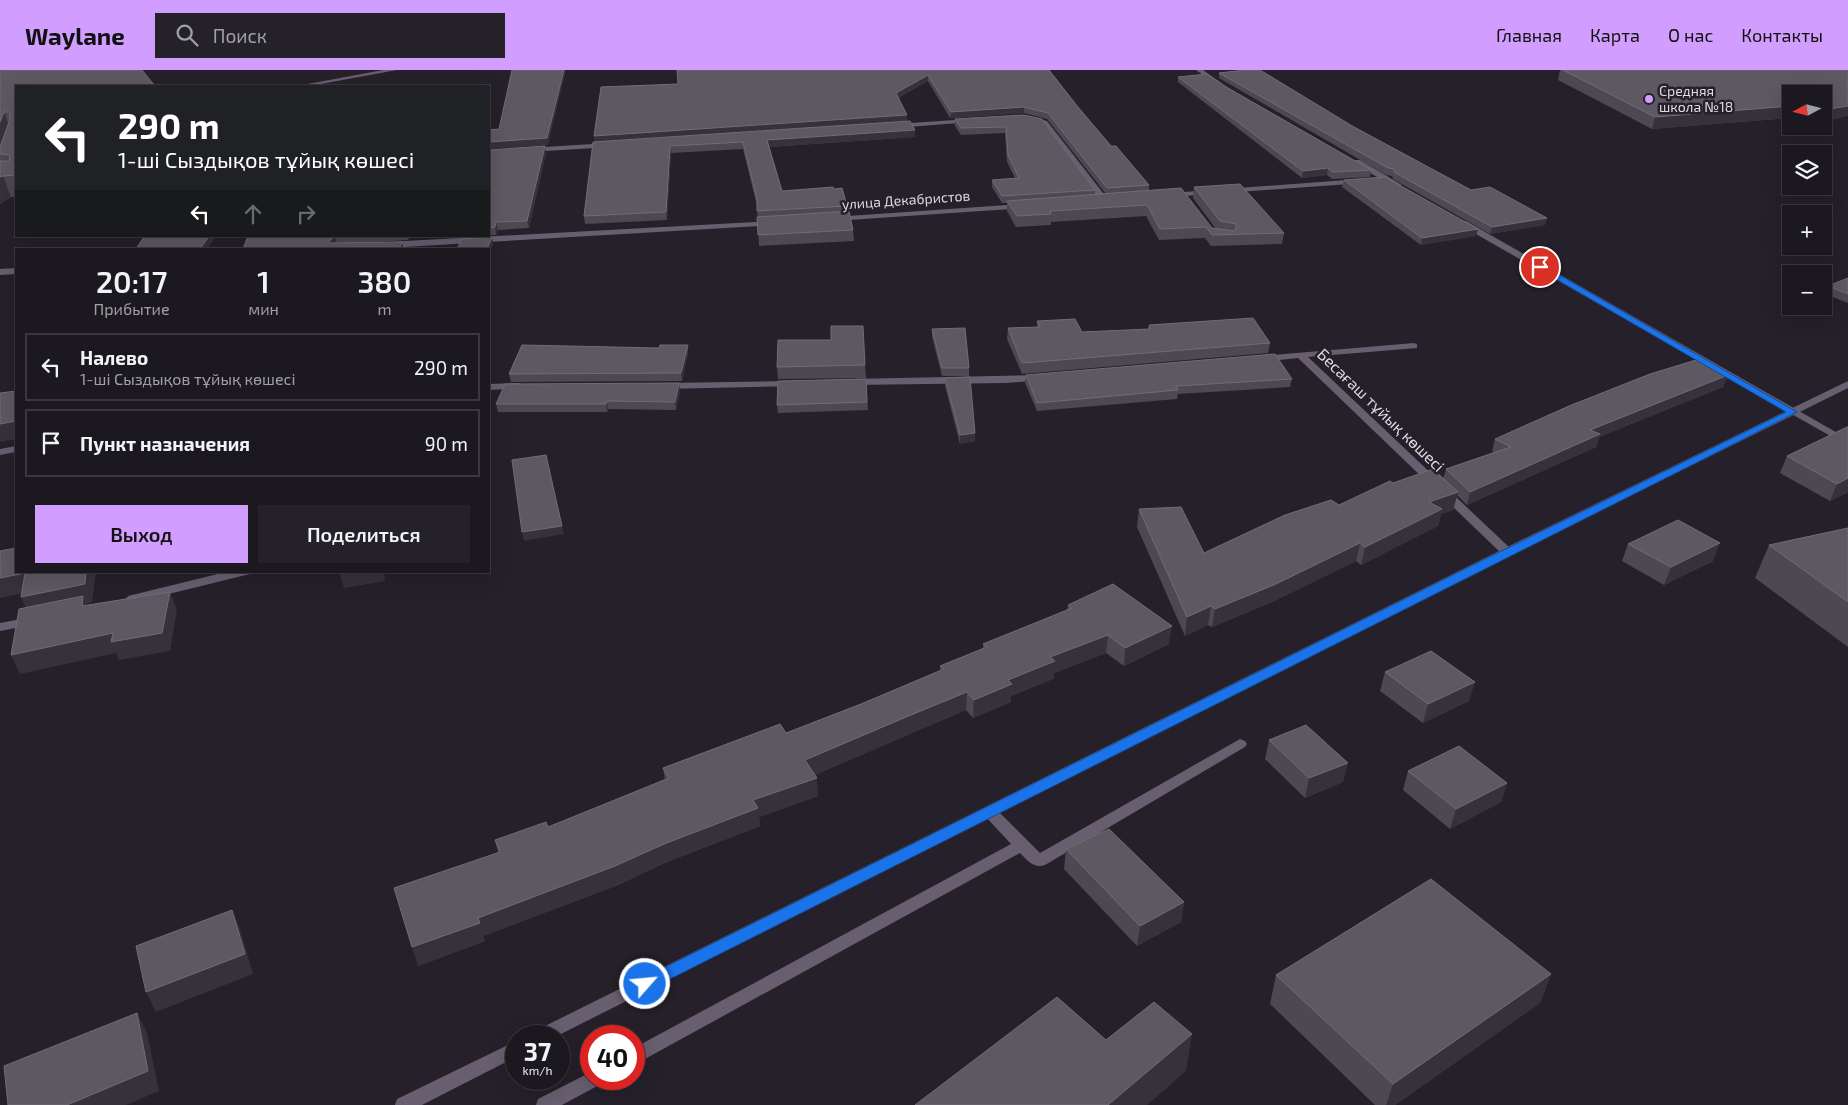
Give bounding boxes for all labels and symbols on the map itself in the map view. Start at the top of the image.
place label: Средняя школа №18 [1659,82,1733,115]
north arrow [1782,85,1832,135]
marker: Средняя школа №18 [1643,93,1655,105]
street label: улица Декабристов [841,187,971,212]
pin [1519,246,1561,288]
street label: Бесағаш тұйық көшесі [1314,344,1449,475]
position arrow [618,957,670,1009]
speed limit sign: 40 [580,1025,645,1090]

